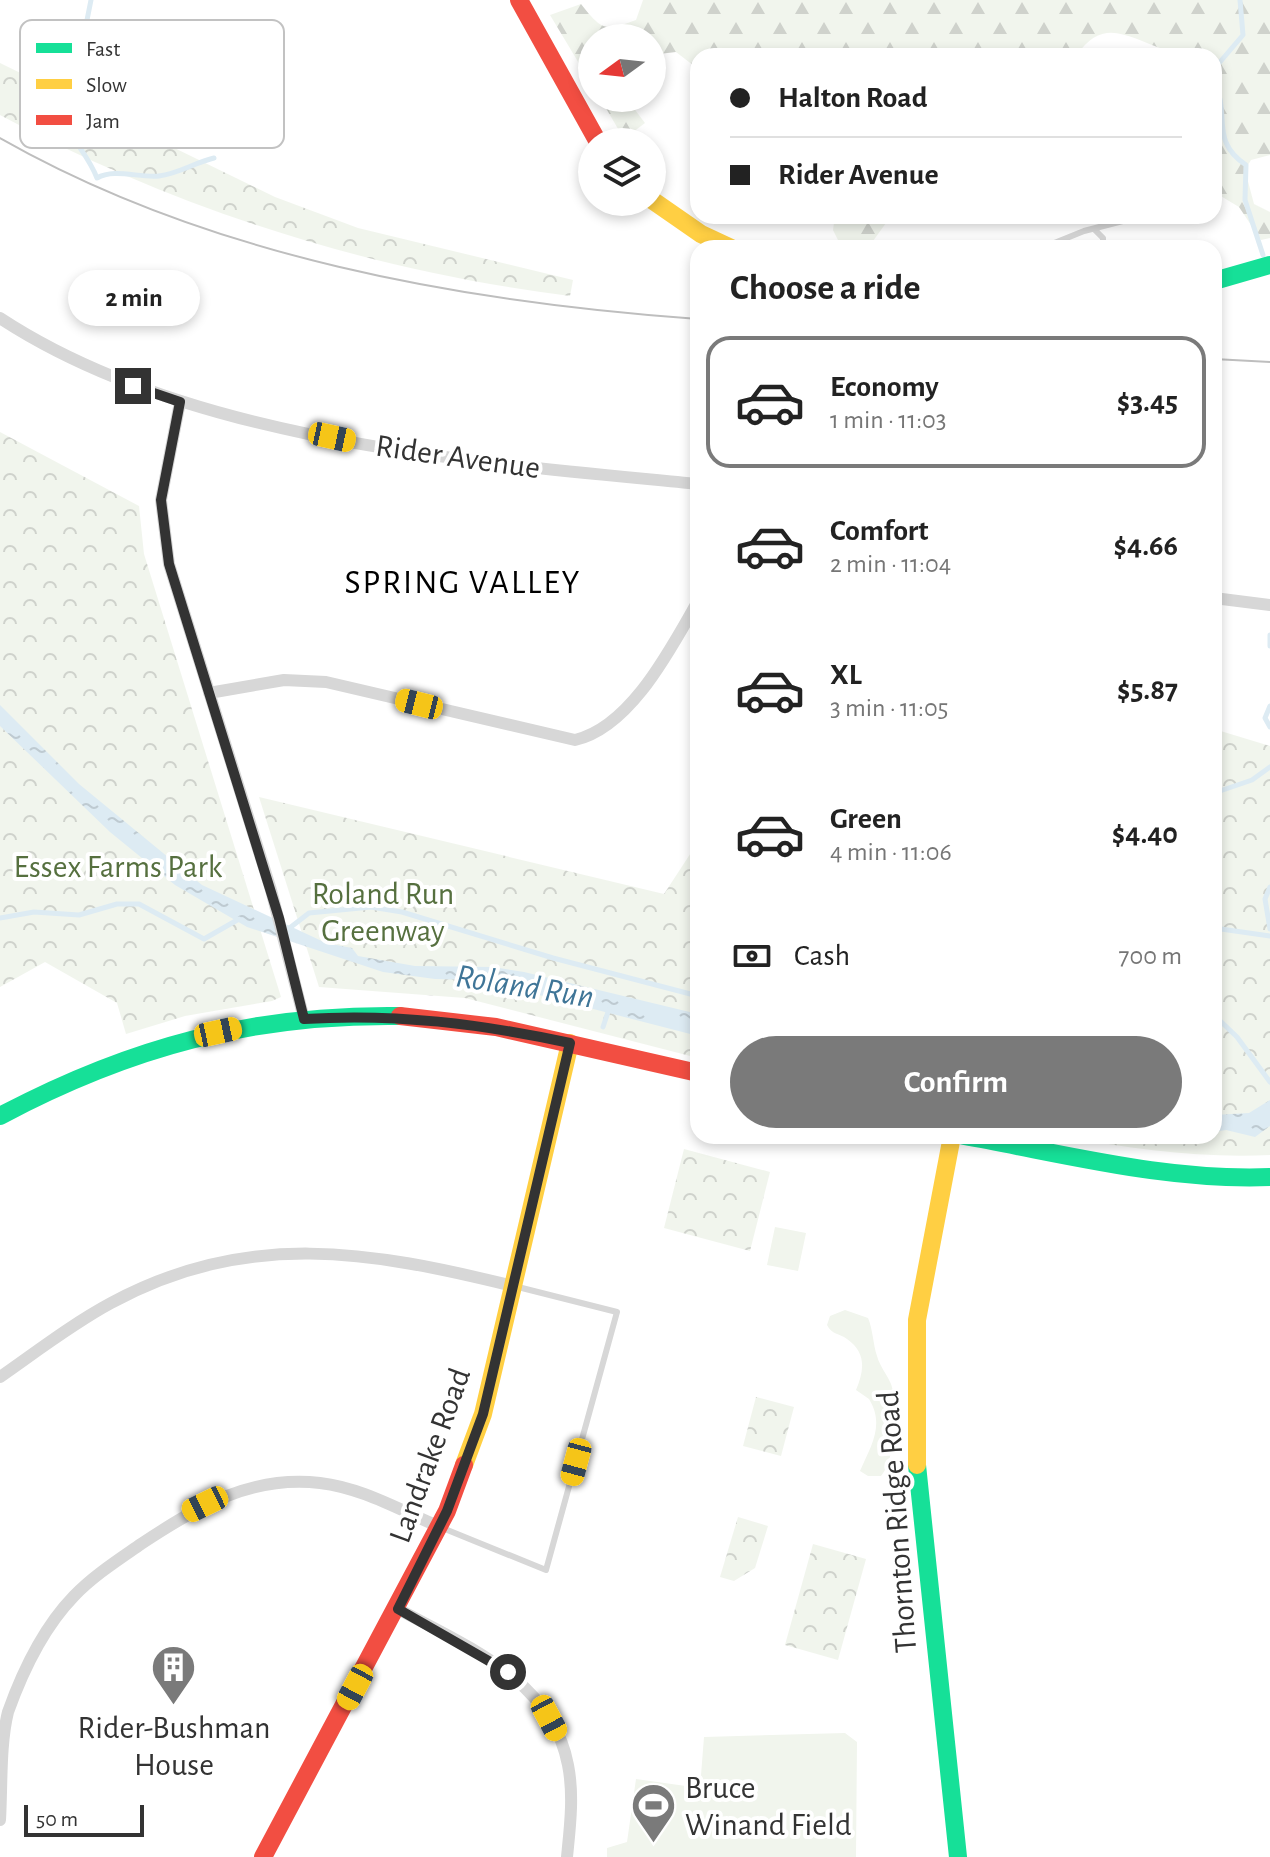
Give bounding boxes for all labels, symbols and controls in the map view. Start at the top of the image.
legend [20,20,284,148]
north arrow [578,24,666,112]
map controls [578,24,666,216]
text: Fast [86,38,120,60]
text: Slow [86,74,127,96]
text: Halton Road [778,83,927,113]
text: Jam [86,110,120,132]
button: layers [578,128,666,216]
text: Rider Avenue [778,160,939,190]
callout: 2 min [67,270,199,326]
text: Choose a ride [730,270,920,306]
text: 2 min [105,285,163,311]
icon: car [734,366,806,438]
route end [115,368,151,404]
text: Economy [830,372,939,402]
text: $3.45 [1117,387,1178,417]
text: 1 min · 11:03 [830,407,947,433]
car [306,420,358,454]
street label: Rider Avenue [374,430,542,484]
icon: car [734,510,806,582]
text: Comfort [830,516,929,546]
text: $4.66 [1114,531,1178,561]
text: 2 min · 11:04 [830,551,951,577]
district label: SPRING VALLEY [344,566,582,600]
icon: car [734,654,806,726]
text: XL [830,660,862,690]
text: $5.87 [1117,675,1178,705]
car [393,687,445,721]
text: 3 min · 11:05 [830,695,948,721]
icon: car [734,798,806,870]
text: Green [830,804,902,834]
text: $4.40 [1112,819,1178,849]
text: 4 min · 11:06 [830,839,952,865]
park label: Essex Farms Park [14,851,223,883]
park label: Roland Run Greenway [312,878,454,947]
icon: cash [730,934,774,978]
text: Cash [794,941,850,971]
text: 700 m [1119,943,1182,969]
water label: Roland Run [453,959,596,1015]
car [192,1015,244,1049]
button: Confirm [730,1036,1182,1128]
street label: Landrake Road [384,1364,476,1547]
street label: Thornton Ridge Road [872,1390,922,1654]
car [558,1436,594,1488]
car [178,1483,232,1525]
building icon: Rider-Bushman House [150,1644,198,1707]
route start [490,1654,526,1690]
car [333,1660,377,1714]
car [527,1691,571,1745]
place label: Rider-Bushman House [77,1712,271,1781]
place label: Bruce Winand Field [685,1772,852,1841]
sports icon: Bruce Winand Field [630,1781,678,1844]
scale bar [24,1801,144,1837]
text: 50 m [36,1808,78,1830]

